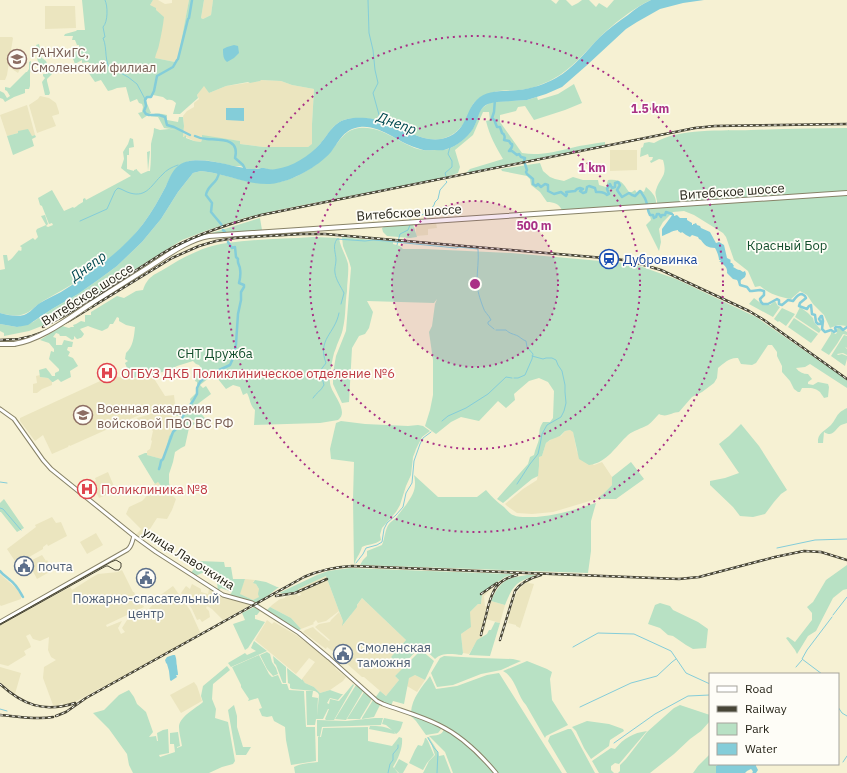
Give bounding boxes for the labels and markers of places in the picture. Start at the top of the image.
place label: РАНХиГС, Смоленский филиал [31,44,156,76]
school or university icon: РАНХиГС, Смоленский филиал [6,48,28,70]
station icon: Дубровинка [598,248,620,270]
place label: Дубровинка [623,251,698,268]
centre of rings [468,277,482,291]
hospital icon: ОГБУЗ ДКБ Поликлиническое отделение №6 [96,362,118,384]
place label: ОГБУЗ ДКБ Поликлиническое отделение №6 [121,365,395,382]
place label: Военная академия войсковой ПВО ВС РФ [97,400,233,432]
school or university icon: Военная академия войсковой ПВО ВС РФ [72,404,94,426]
hospital icon: Поликлиника №8 [76,478,98,500]
place label: Поликлиника №8 [101,481,208,498]
public building icon: почта [13,555,35,577]
place label: почта [38,558,73,575]
public building icon: Пожарно-спасательный центр [135,567,157,589]
place label: Пожарно-спасательный центр [73,590,219,622]
place label: Смоленская таможня [357,639,431,671]
public building icon: Смоленская таможня [332,643,354,665]

